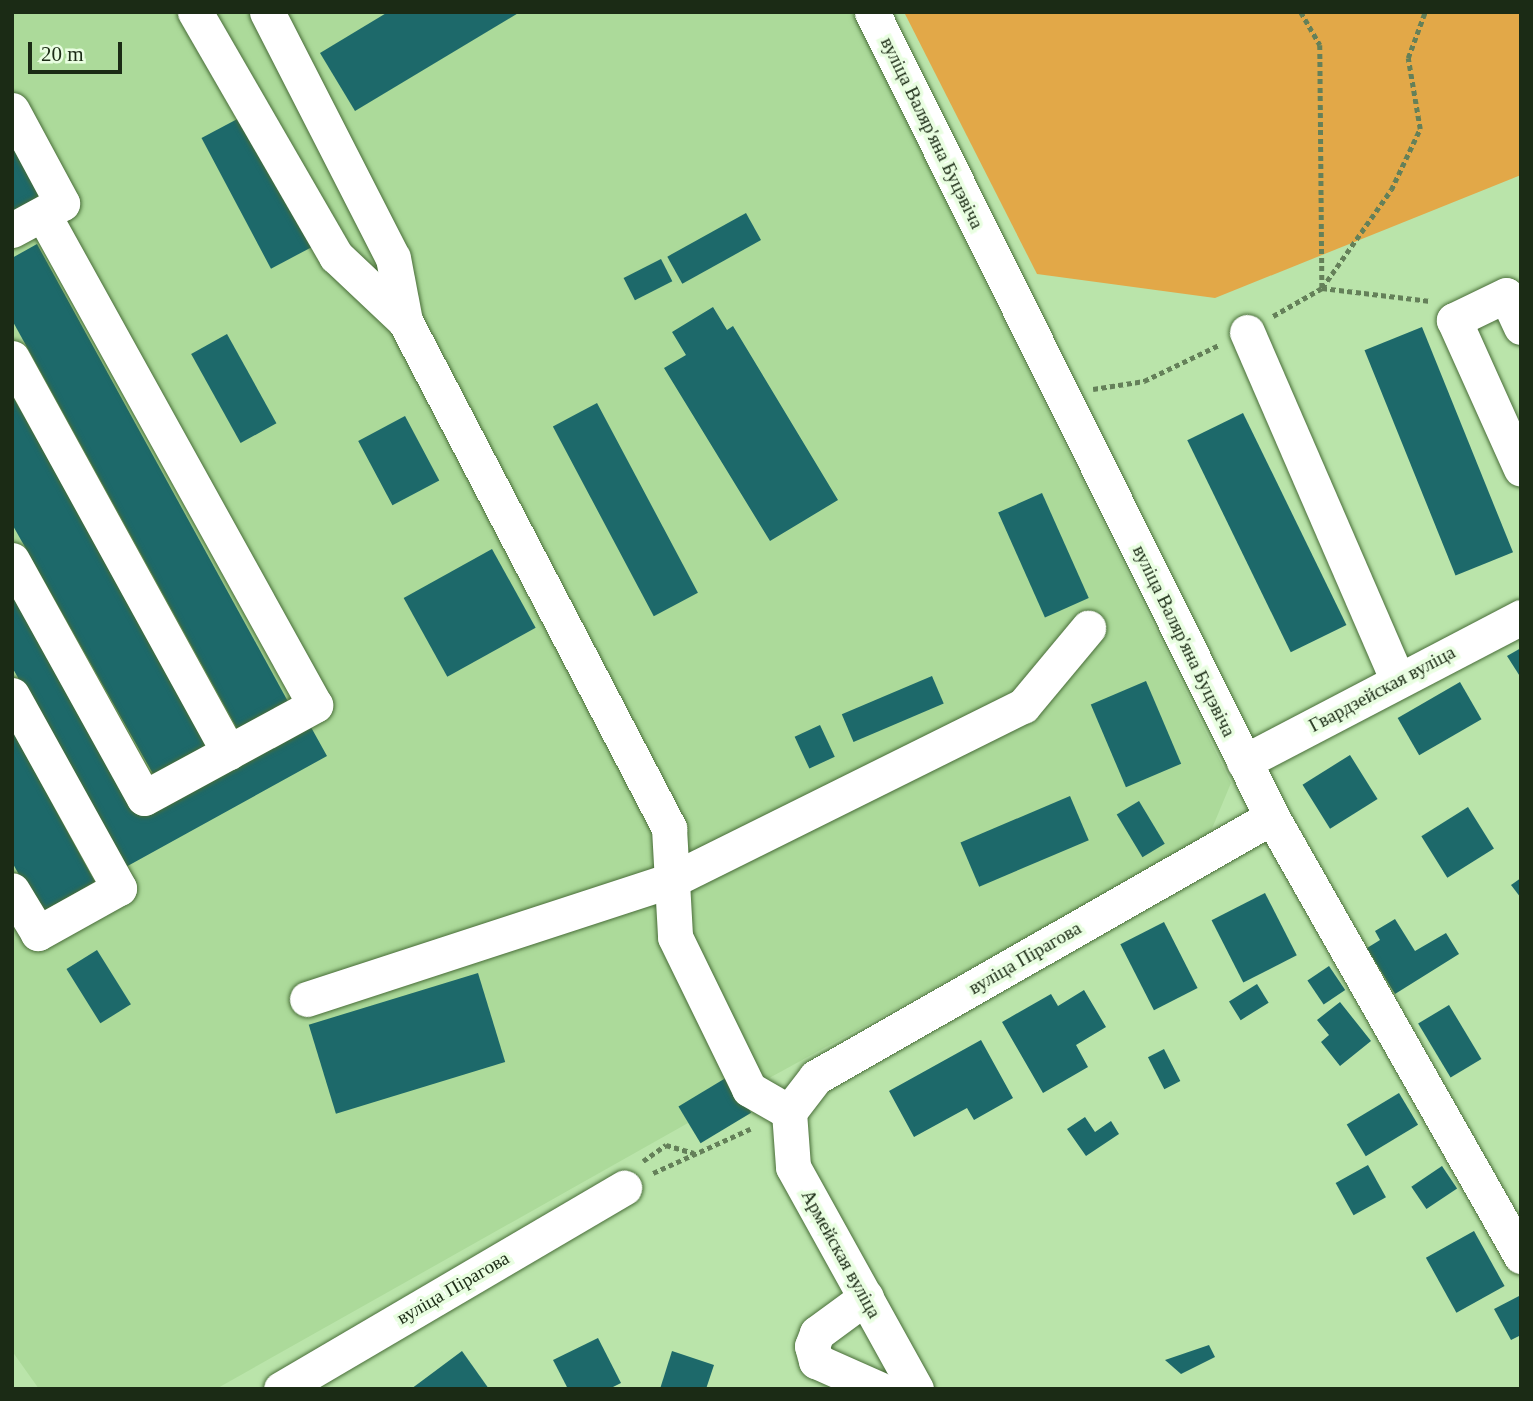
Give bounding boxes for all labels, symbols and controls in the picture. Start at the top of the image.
scale bar [32,28,126,72]
street label: вуліца Валяр'яна Буцэвіча [876,34,988,232]
text: 20 m [41,42,84,66]
street label: вуліца Валяр'яна Буцэвіча [1128,542,1240,740]
street label: Гвардзейская вуліца [1305,641,1459,737]
street label: вуліца Пірагова [965,917,1085,999]
street label: Армейская вуліца [796,1186,886,1322]
street label: вуліца Пірагова [393,1247,513,1329]

